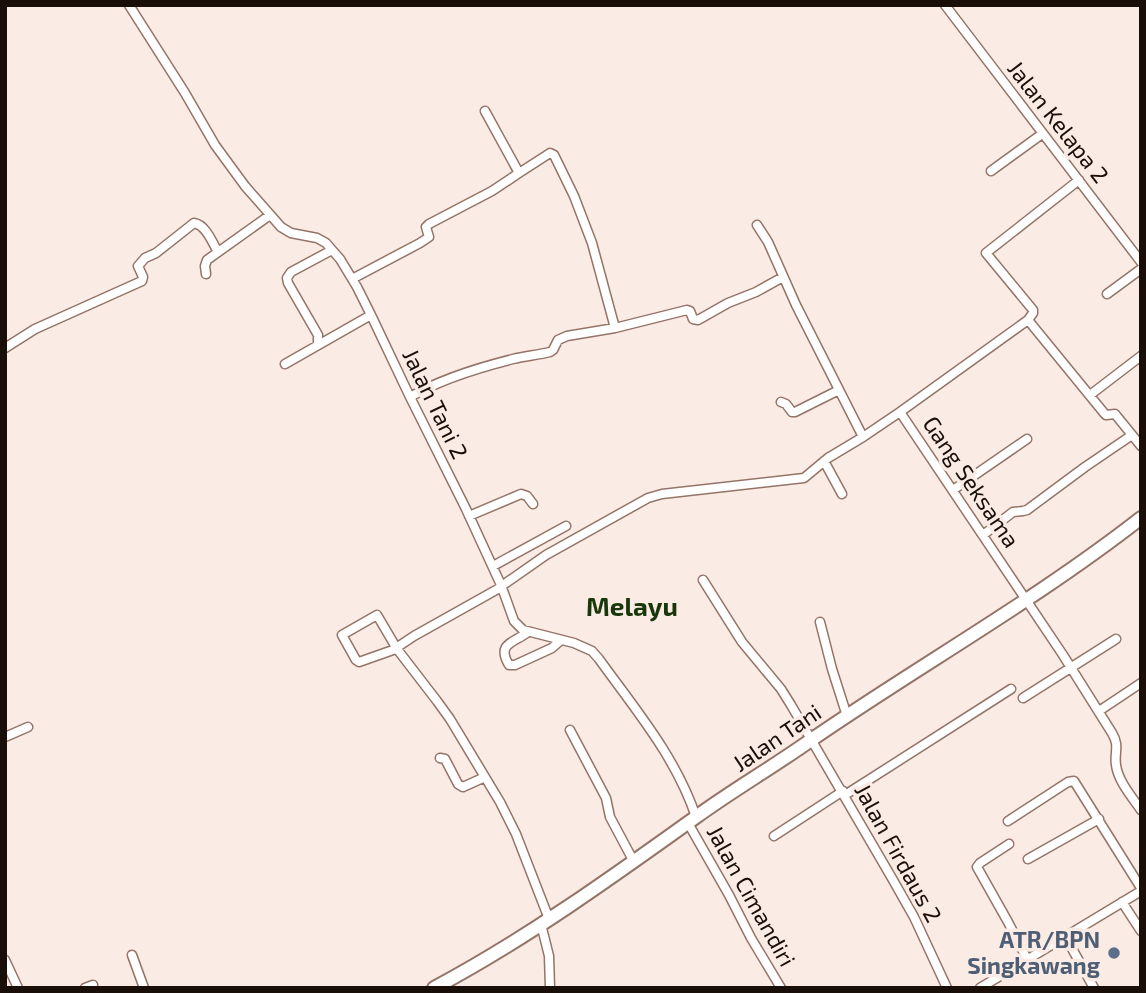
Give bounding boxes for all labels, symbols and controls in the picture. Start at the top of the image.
street label: Jalan Kelapa 2 [1002,55,1115,188]
street label: Jalan Tani 2 [397,344,475,463]
street label: Gang Seksama [918,410,1026,552]
district label: Melayu [586,590,678,622]
street label: Jalan Tani [727,697,826,777]
street label: Jalan Firdaus 2 [849,778,948,927]
street label: Jalan Cimandiri [702,820,802,971]
place label: ATR/BPN Singkawang [967,925,1101,979]
marker: ATR/BPN Singkawang [1106,945,1122,961]

